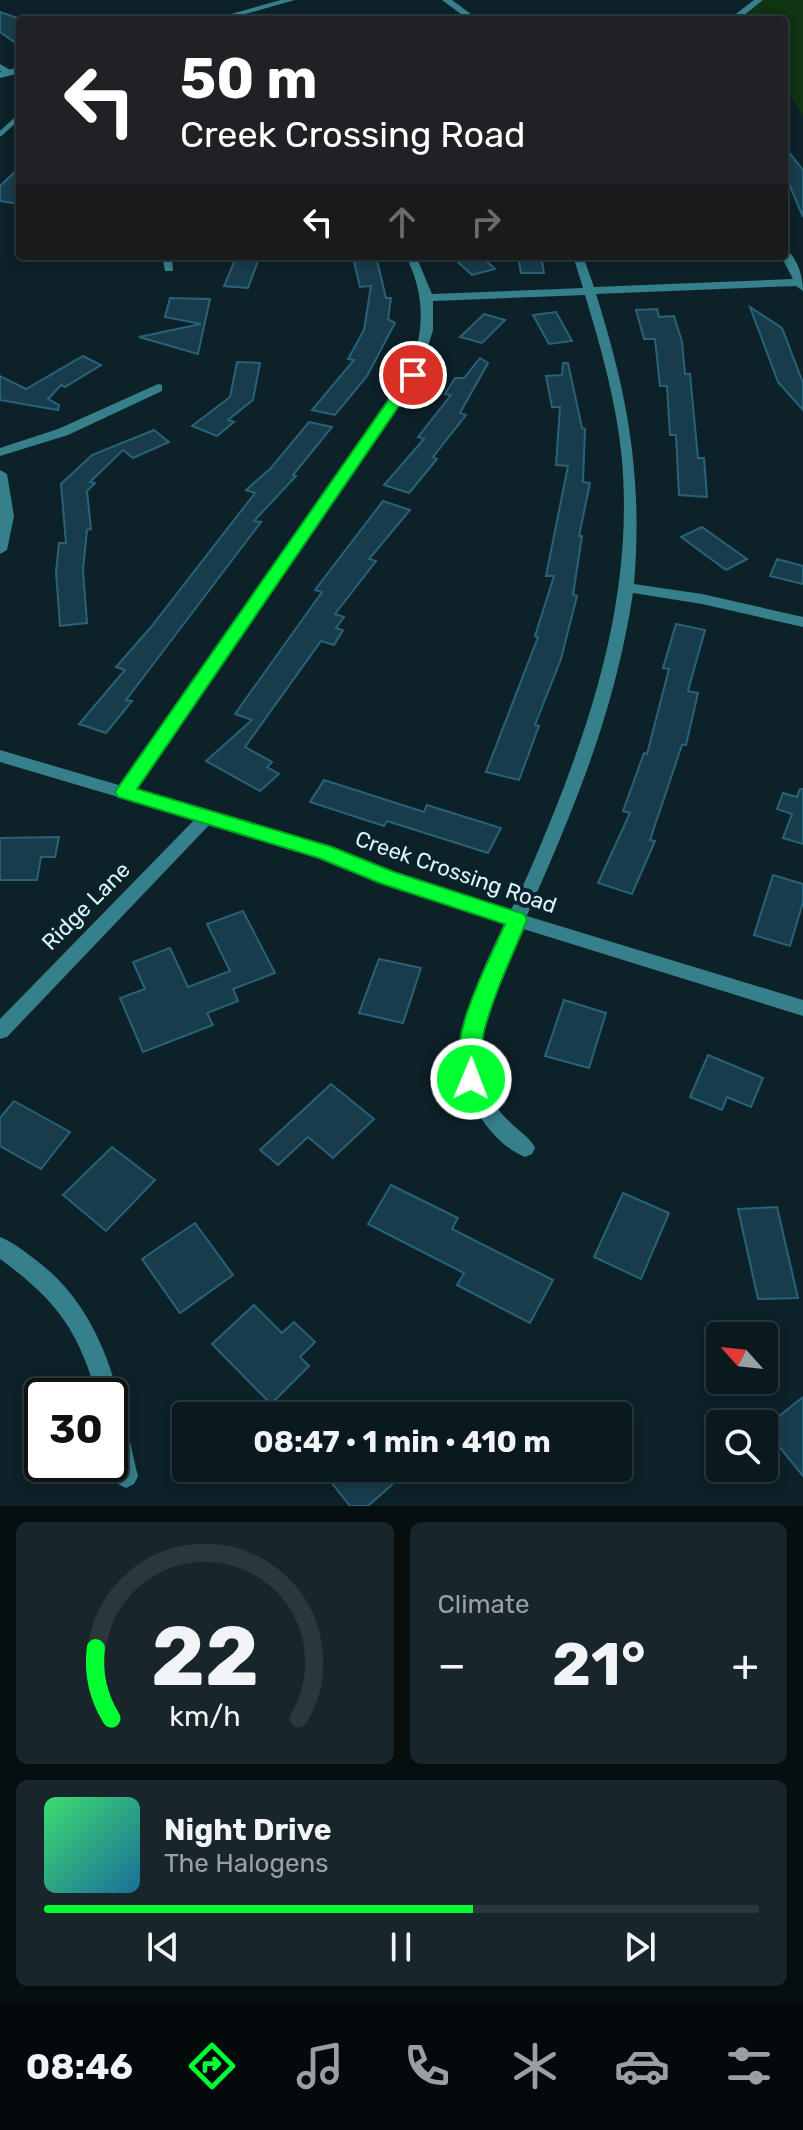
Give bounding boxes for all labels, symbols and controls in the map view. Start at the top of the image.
text: 50 m [180,46,317,112]
icon: left [48,48,152,152]
text: Creek Crossing Road [180,113,526,156]
icon: left [296,200,340,244]
icon: ahead [380,200,424,244]
icon: right [464,200,508,244]
pin [379,341,447,409]
icon: arrive [391,353,435,397]
street label: Creek Crossing Road [352,825,560,919]
street label: Ridge Lane [36,856,136,956]
position arrow [429,1037,513,1121]
north arrow [706,1322,778,1394]
map controls [706,1322,778,1482]
speed limit sign: 30 [24,1378,128,1482]
button: search [706,1410,778,1482]
text: 08:47 · 1 min · 410 m [253,1424,551,1460]
text: Climate [438,1589,530,1620]
text: 22 [151,1607,259,1706]
text: 21° [552,1629,646,1700]
text: − [438,1639,466,1691]
text: + [732,1639,759,1691]
text: km/h [169,1699,240,1733]
text: Night Drive [164,1812,332,1848]
text: The Halogens [164,1848,329,1879]
icon: previous [141,1925,185,1969]
icon: pause [379,1925,423,1969]
icon: next [618,1925,662,1969]
icon: directions [184,2038,240,2094]
icon: music [292,2038,348,2094]
icon: phone [399,2038,455,2094]
icon: climate [507,2038,563,2094]
icon: car [614,2038,670,2094]
icon: filters [721,2038,777,2094]
text: 08:46 [26,2045,133,2088]

